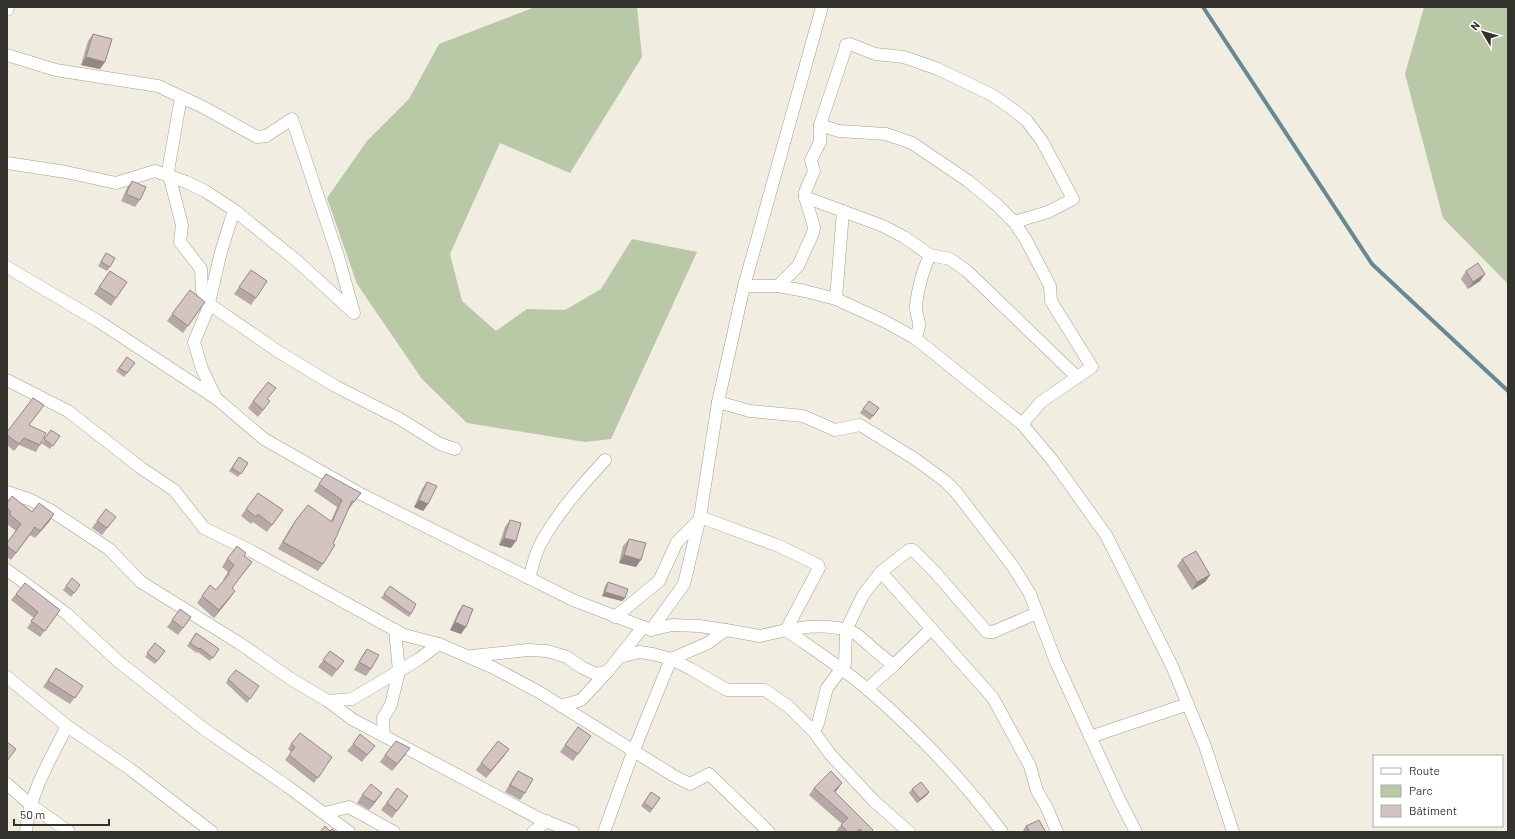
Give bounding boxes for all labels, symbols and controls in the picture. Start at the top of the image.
north arrow [1463,12,1503,52]
text: N [1467,19,1482,32]
legend [1373,755,1503,827]
text: Route [1409,763,1440,777]
text: Parc [1409,783,1433,797]
scale bar [14,801,109,827]
text: Bâtiment [1409,803,1457,817]
text: 50 m [20,807,45,821]

